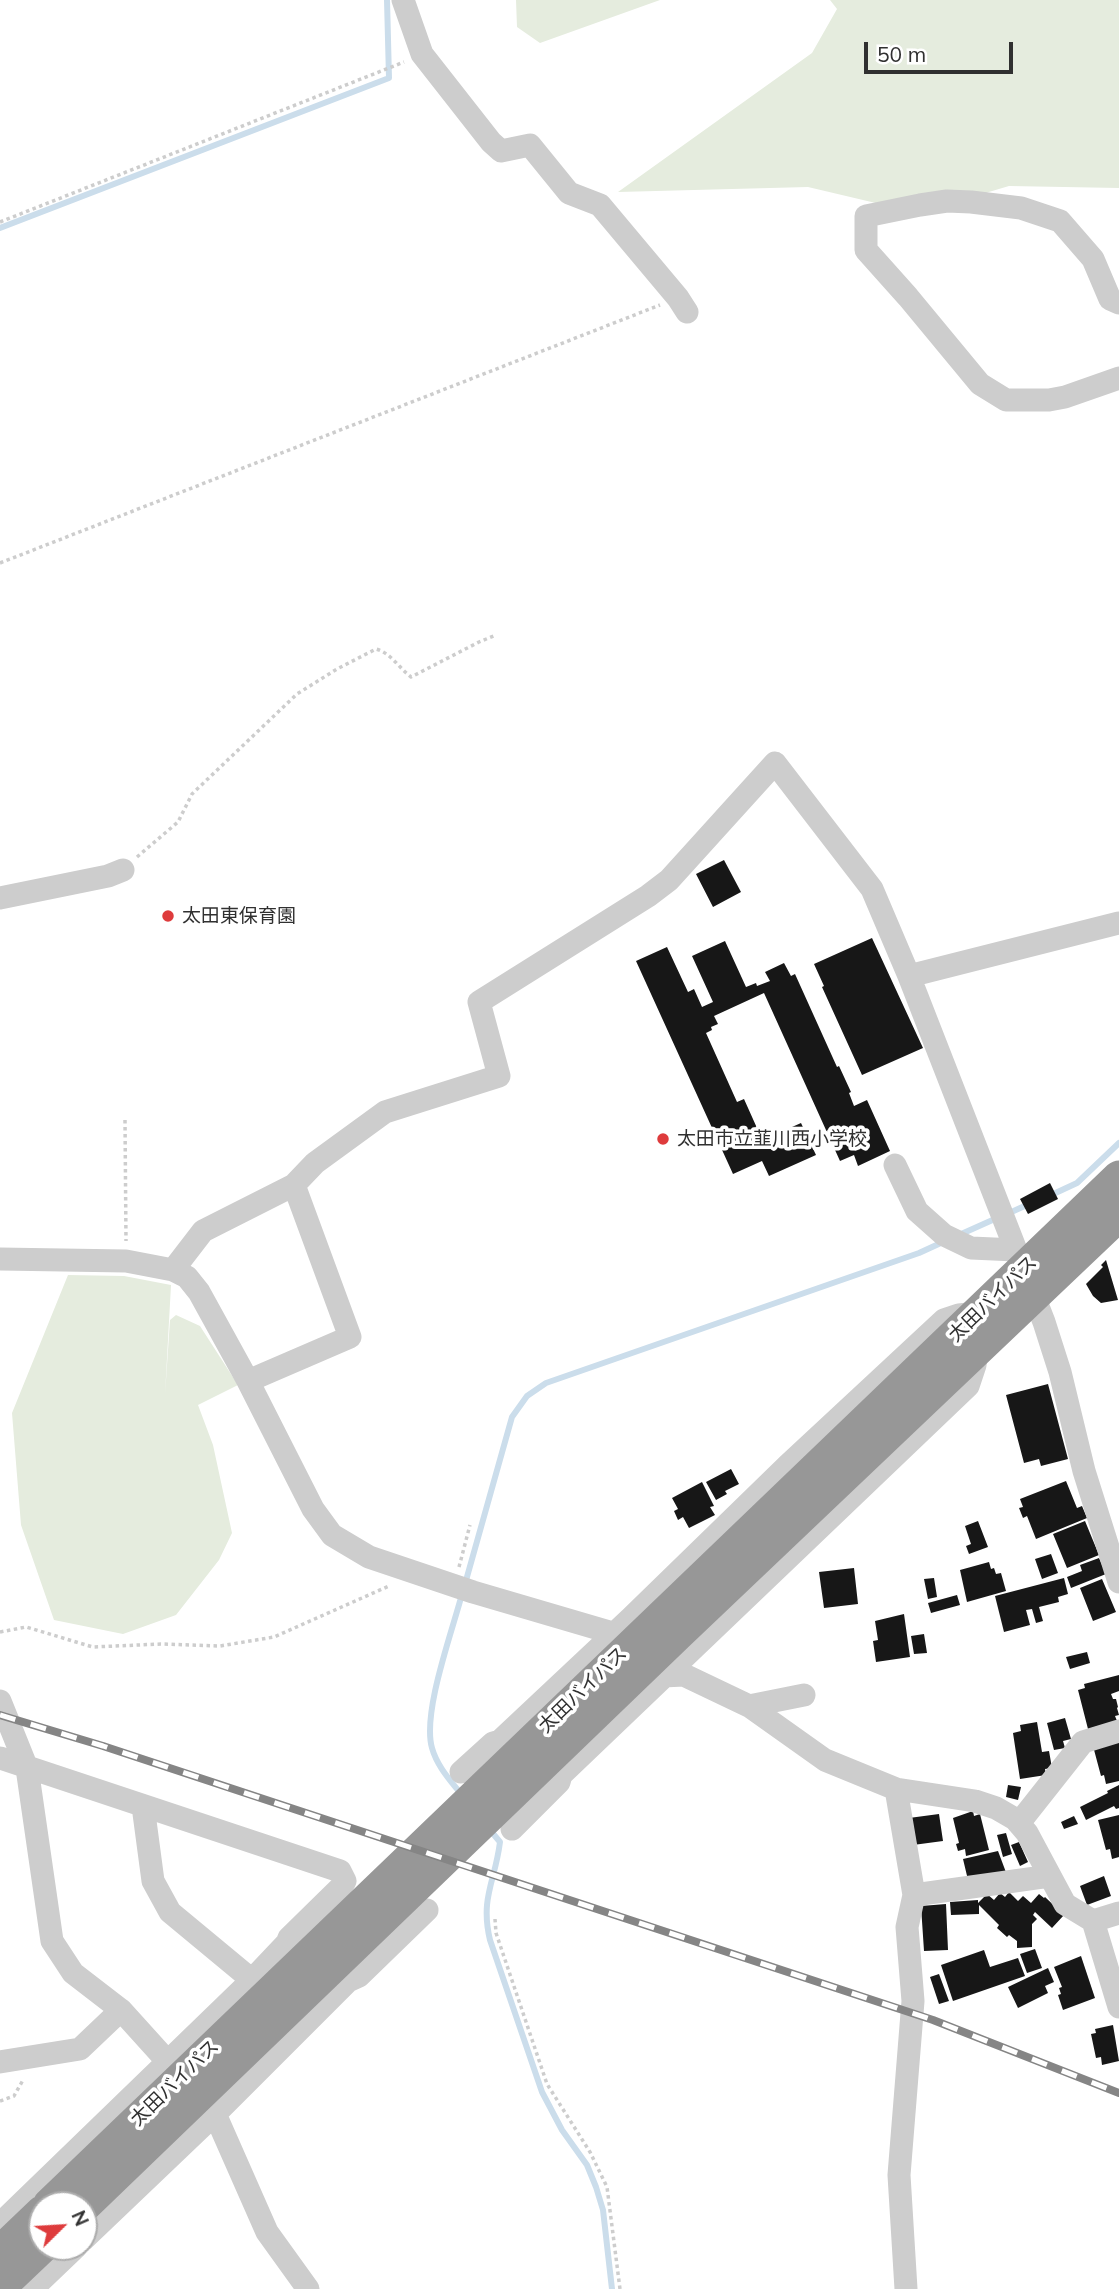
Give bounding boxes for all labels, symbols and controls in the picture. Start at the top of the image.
scale bar [867,28,1016,72]
text: 50 m [877,41,926,67]
place label: 太田東保育園 [182,905,296,927]
marker: 太田東保育園 [160,908,176,924]
place label: 太田市立韮川西小学校 [677,1128,867,1150]
marker: 太田市立韮川西小学校 [655,1131,671,1147]
street label: 太田バイパス [944,1251,1042,1347]
street label: 太田バイパス [534,1642,632,1738]
street label: 太田バイパス [126,2035,224,2131]
north arrow [28,2191,98,2261]
text: N [66,2207,94,2230]

